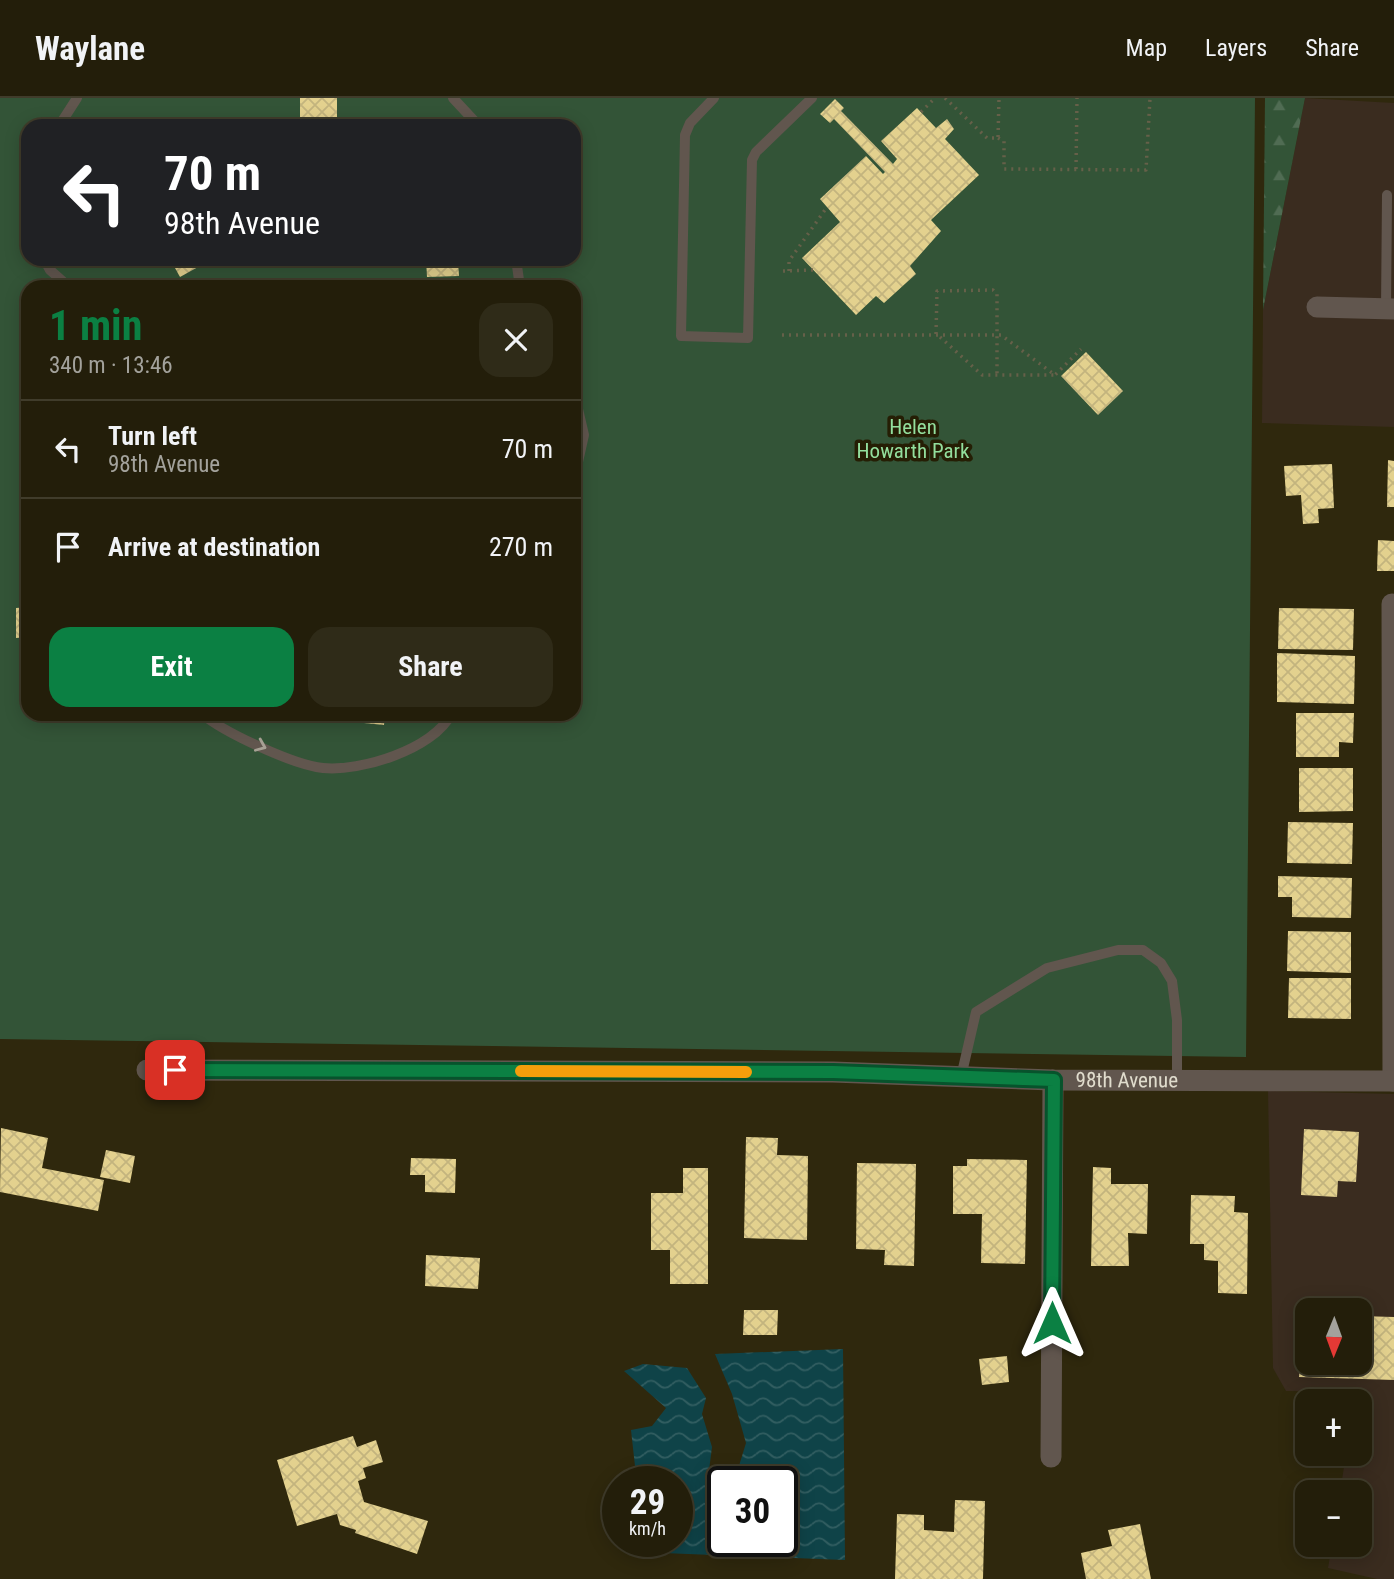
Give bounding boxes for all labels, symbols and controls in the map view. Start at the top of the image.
text: Waylane [35,29,145,68]
text: Map [1126,34,1167,62]
text: Layers [1205,34,1267,62]
text: Share [1305,34,1359,62]
text: 70 m [164,145,261,202]
icon: left [49,147,140,238]
text: 98th Avenue [164,204,320,242]
text: 1 min [49,301,142,350]
button: close [479,303,553,377]
text: 340 m · 13:46 [49,352,173,379]
park label: Helen Howarth Park [857,415,970,463]
text: Turn left [108,421,197,451]
icon: left [49,430,87,468]
text: 70 m [502,434,553,464]
text: 98th Avenue [108,451,220,478]
icon: arrive [49,528,87,566]
text: Arrive at destination [108,532,320,562]
text: 270 m [489,532,553,562]
button: Exit [49,627,294,707]
button: Share [308,627,553,707]
one-way arrow [255,738,267,752]
pin [145,1040,205,1100]
icon: arrive [156,1051,194,1089]
street label: 98th Avenue [1076,1068,1178,1092]
position arrow [1015,1286,1089,1360]
north arrow [1295,1298,1372,1376]
map controls [1295,1298,1372,1557]
button: + [1295,1389,1372,1466]
speed limit sign: 30 [707,1466,798,1557]
button: − [1295,1480,1372,1557]
text: 29 [630,1482,665,1523]
text: km/h [629,1518,666,1539]

